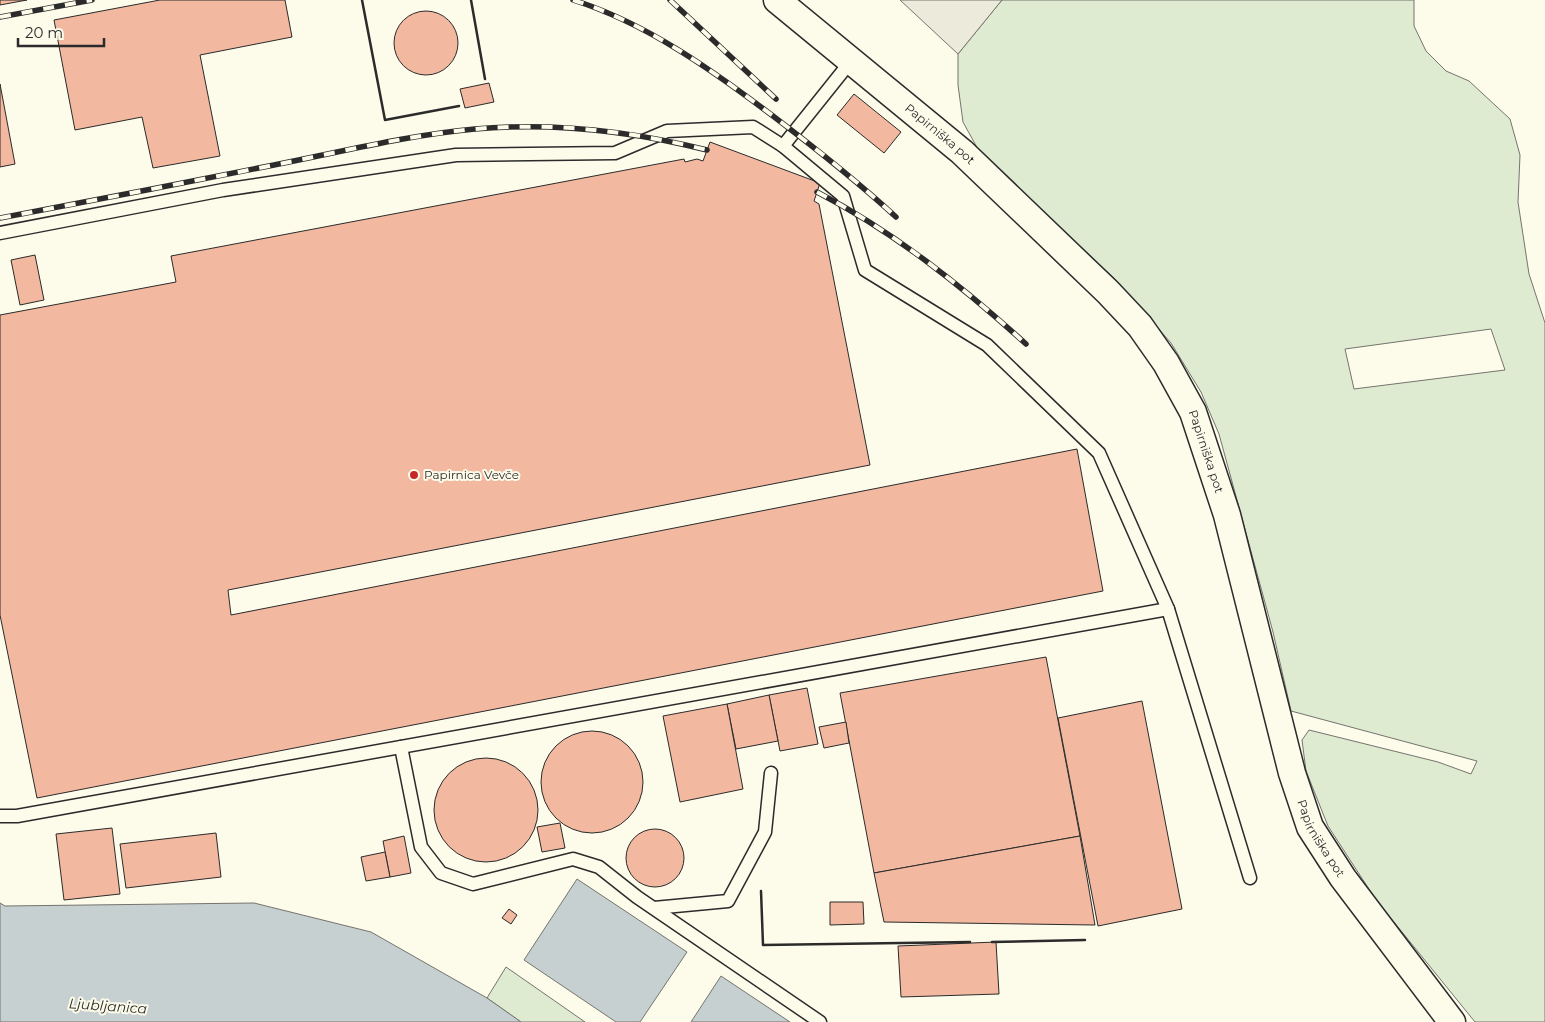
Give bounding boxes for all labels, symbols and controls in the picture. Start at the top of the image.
scale bar [18,15,104,47]
text: 20 m [25,23,63,42]
street label: Papirniška pot [902,100,978,167]
street label: Papirniška pot [1186,408,1227,495]
place label: Papirnica Vevče [424,467,519,482]
marker: Papirnica Vevče [408,469,420,481]
street label: Papirniška pot [1294,798,1348,880]
water label: Ljubljanica [68,994,148,1018]

